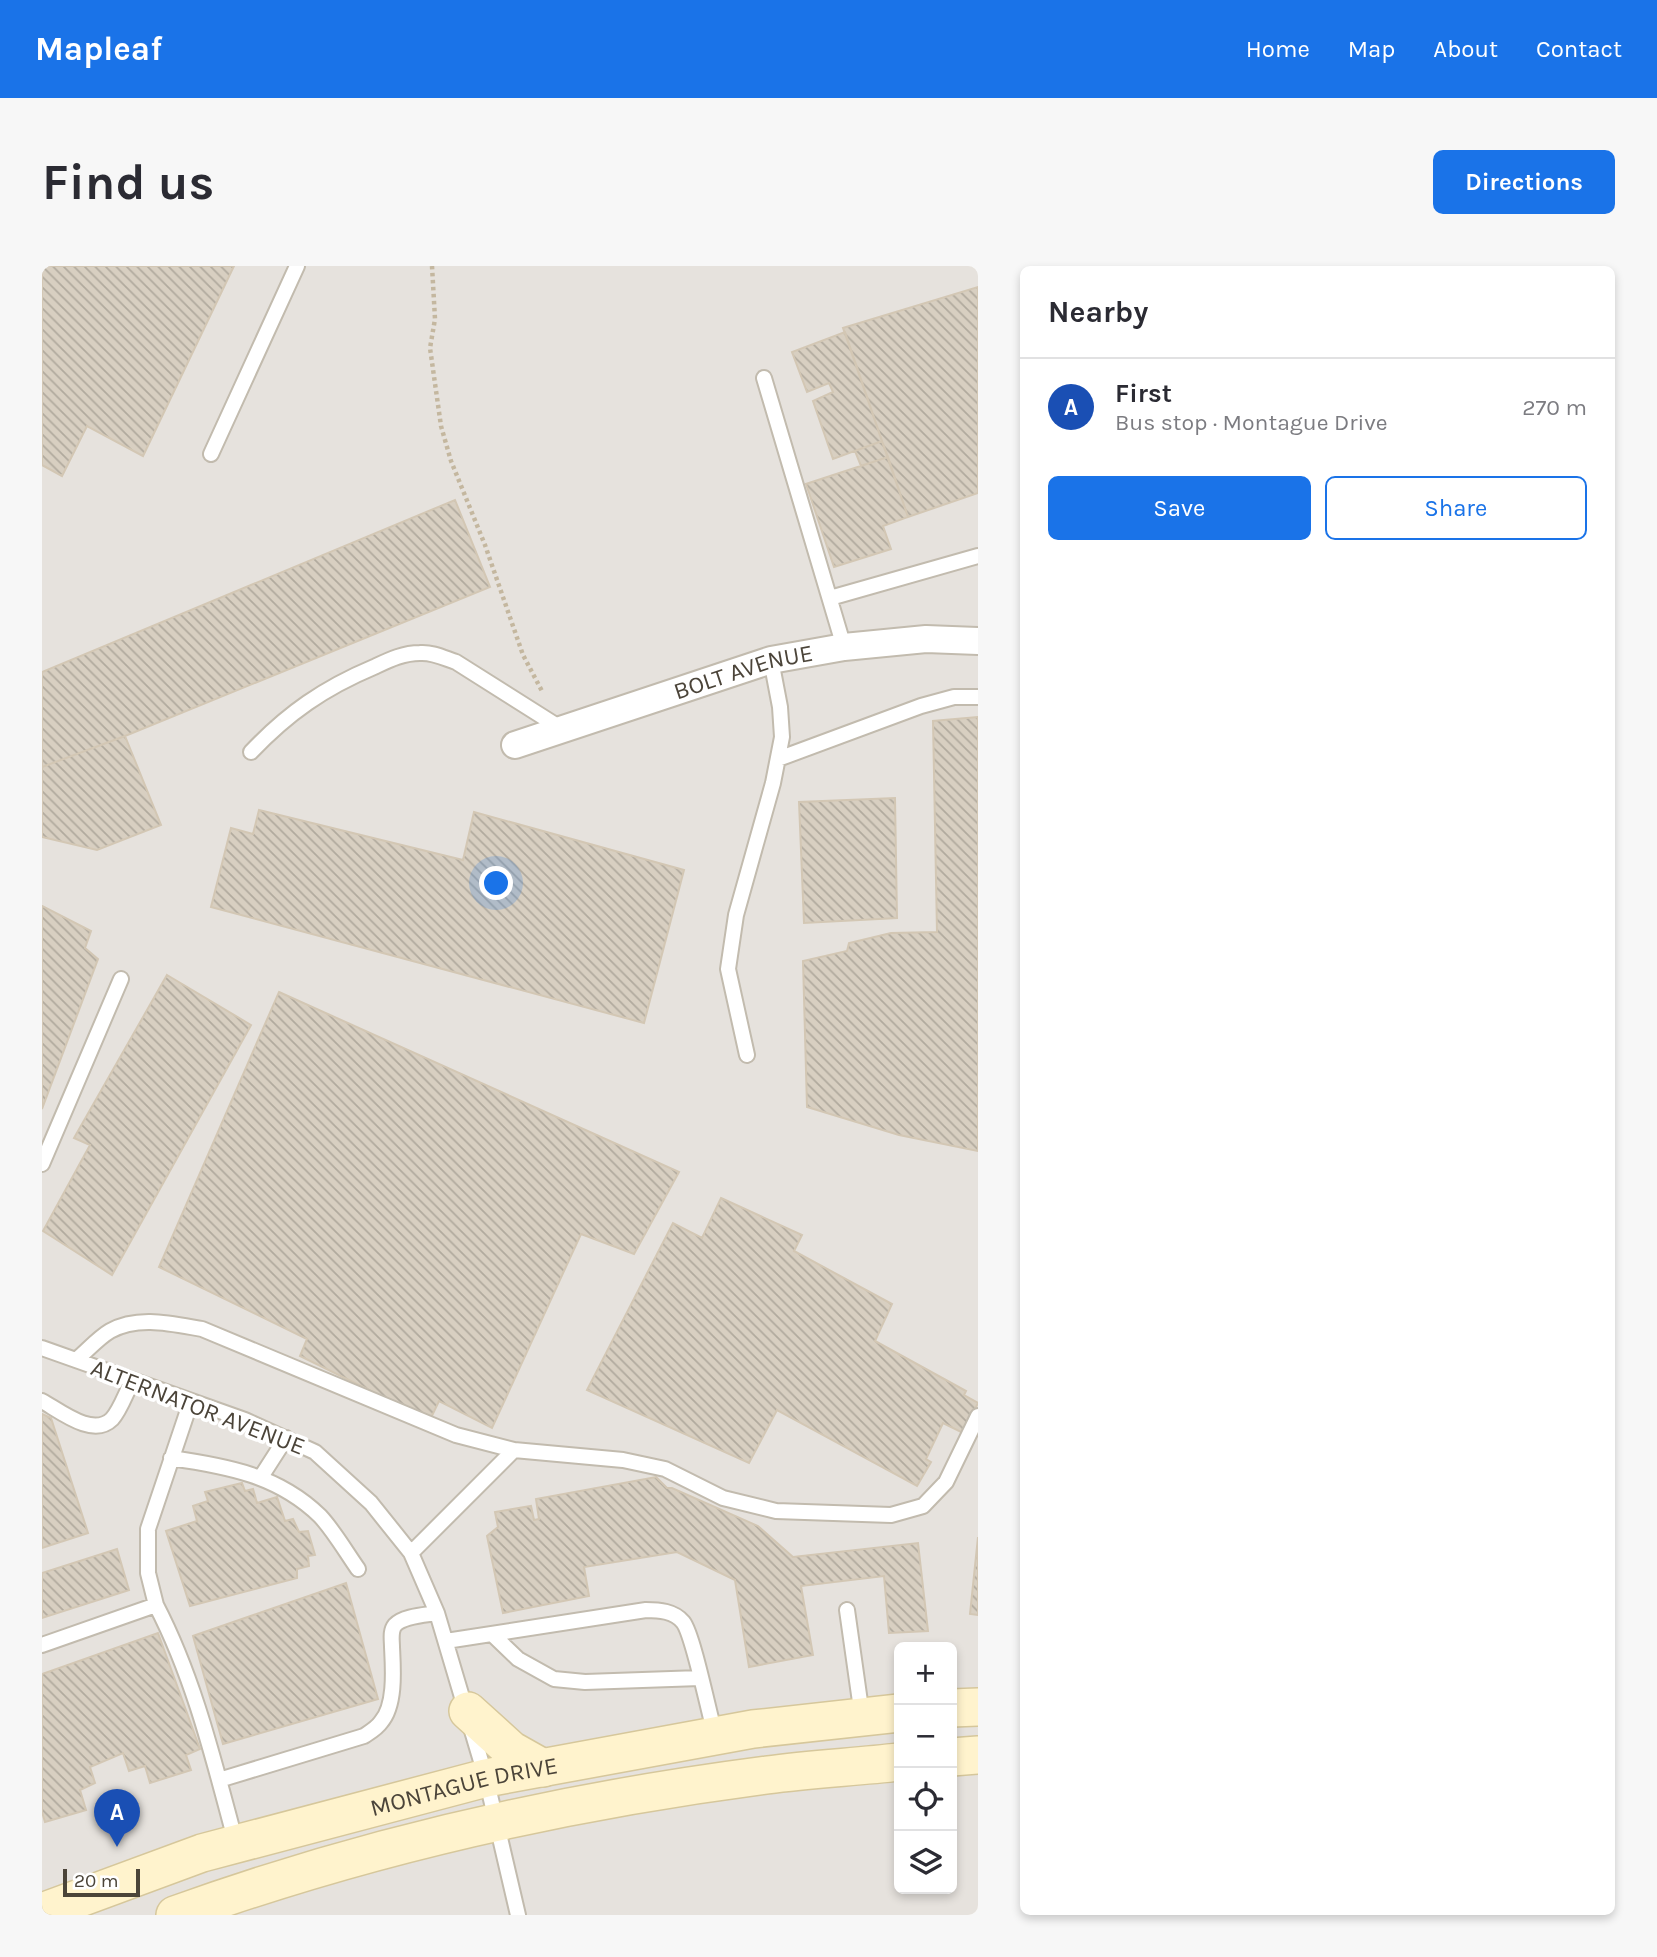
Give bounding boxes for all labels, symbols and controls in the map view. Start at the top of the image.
text: Mapleaf [35,30,162,68]
text: Home [1246,35,1310,63]
text: Map [1348,35,1395,63]
text: About [1433,35,1498,63]
text: Contact [1536,35,1622,63]
button: Directions [1433,150,1615,214]
text: Find us [42,154,214,211]
text: Nearby [1048,294,1148,330]
text: First [1115,378,1172,409]
text: A [1064,394,1078,421]
text: 270 m [1522,394,1587,421]
text: Bus stop · Montague Drive [1115,409,1388,436]
button: Save [1048,476,1311,540]
button: Share [1325,476,1587,540]
street label: BOLT AVENUE [670,639,815,705]
your location [479,866,513,900]
street label: ALTERNATOR AVENUE [87,1353,309,1461]
map controls [894,1642,957,1894]
button: + [894,1642,957,1705]
button: − [894,1705,957,1768]
street label: MONTAGUE DRIVE [367,1751,560,1822]
button: locate [894,1768,957,1831]
pin: A [94,1789,140,1847]
button: layers [894,1831,957,1894]
scale bar [63,1866,140,1898]
text: 20 m [74,1870,119,1892]

